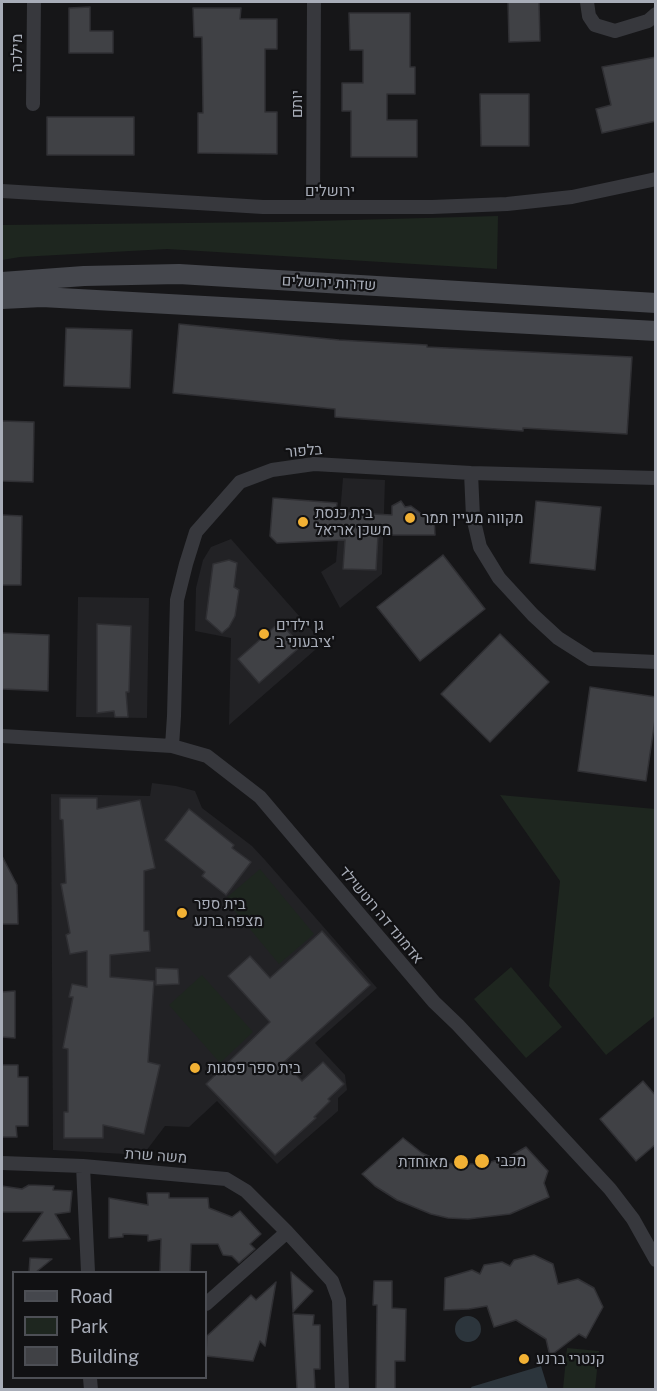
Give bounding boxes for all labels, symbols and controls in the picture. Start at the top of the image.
street label: מילכה [8,34,26,72]
street label: יותם [288,90,306,118]
street label: ירושלים [305,182,355,200]
street label: שדרות ירושלים [281,272,377,294]
street label: בלפור [285,440,323,462]
place label: בית כנסת משכן אריאל [315,504,391,539]
place label: מקווה מעיין תמר [422,509,524,527]
marker: מקווה מעיין תמר [403,511,417,525]
marker: בית כנסת משכן אריאל [296,515,310,529]
place label: גן ילדים ציבעוני ב' [276,616,335,651]
marker: גן ילדים ציבעוני ב' [257,627,271,641]
street label: אדמונד דה רוטשילד [335,863,427,967]
place label: בית ספר מצפה ברנע [194,895,263,930]
marker: בית ספר מצפה ברנע [175,906,189,920]
place label: בית ספר פסגות [207,1059,301,1077]
marker: בית ספר פסגות [188,1061,202,1075]
street label: משה שרת [124,1145,188,1167]
marker: מכבי [473,1152,491,1170]
place label: מכבי [496,1152,526,1170]
place label: מאוחדת [398,1153,448,1171]
marker: מאוחדת [452,1153,470,1171]
legend [12,1271,207,1379]
text: Road [70,1286,113,1307]
text: Park [70,1316,108,1337]
text: Building [70,1346,139,1367]
place label: קנטרי ברנע [536,1350,605,1368]
marker: קנטרי ברנע [517,1352,531,1366]

